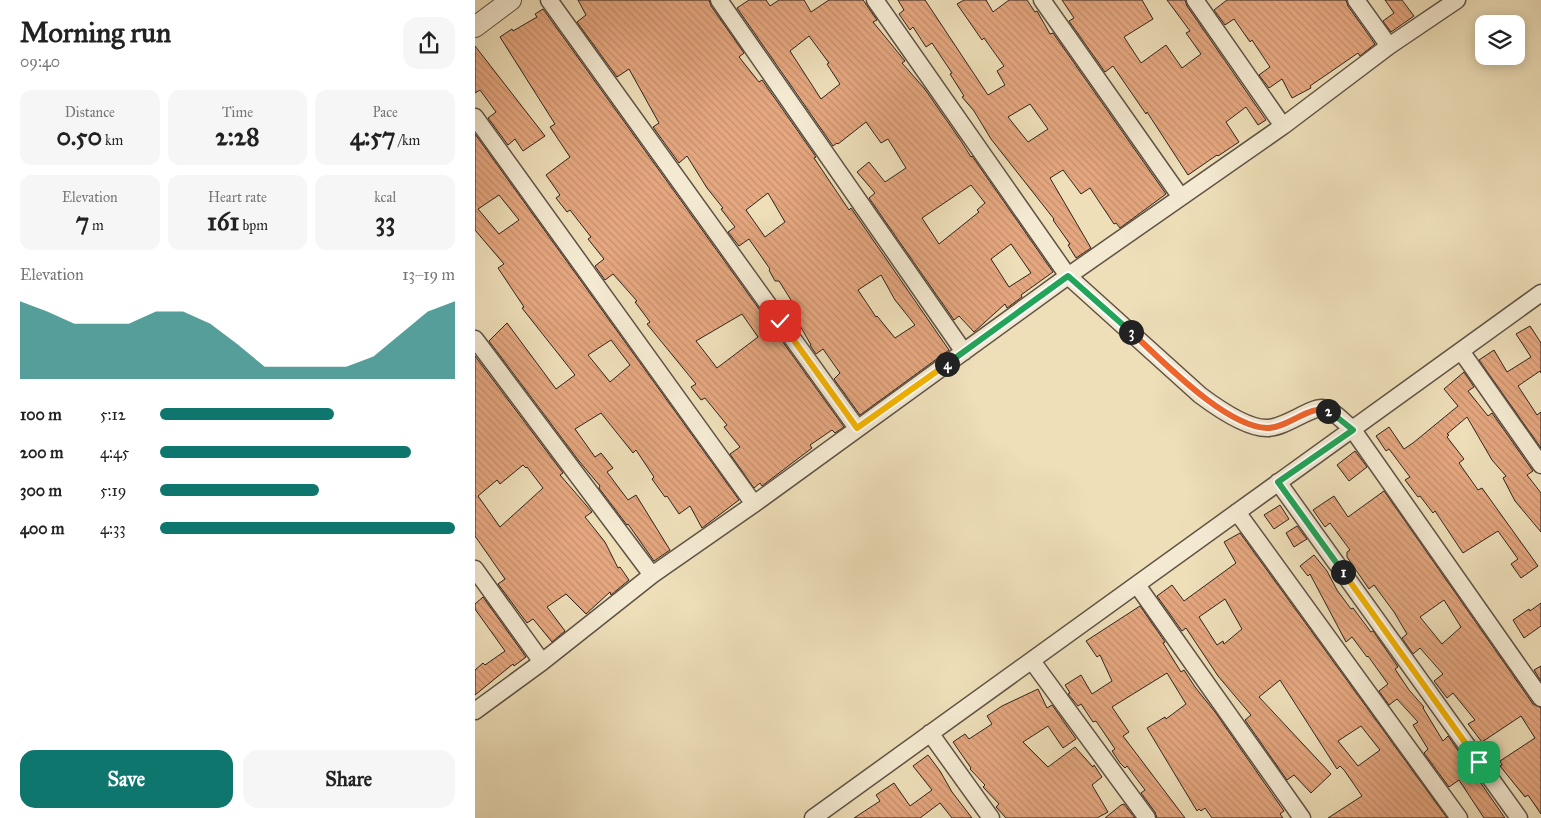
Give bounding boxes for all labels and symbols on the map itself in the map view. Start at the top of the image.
pin [759,300,801,342]
pin: 3 [1119,320,1143,344]
pin: 4 [935,352,959,376]
pin: 2 [1315,398,1341,424]
pin: 1 [1331,560,1355,584]
pin [1458,741,1500,783]

